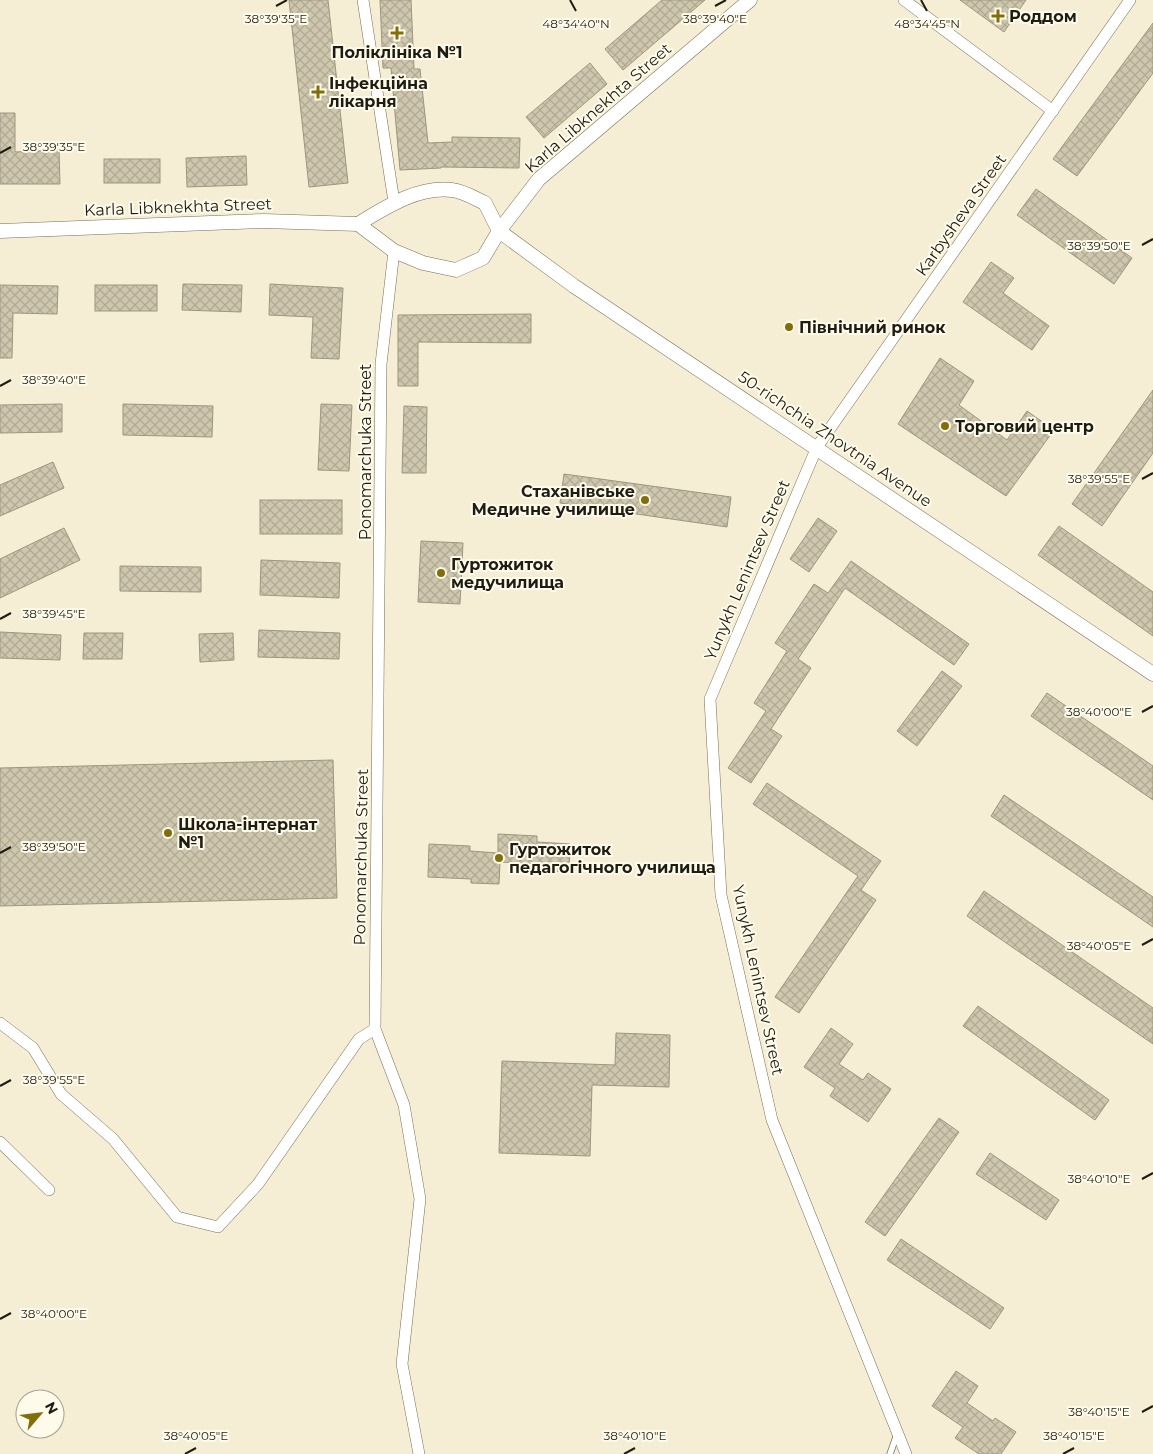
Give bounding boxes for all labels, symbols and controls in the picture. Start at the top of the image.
place label: Роддом [1009,7,1077,26]
marker: Роддом [991,9,1005,23]
text: 38°39'35"E [245,11,307,26]
text: 38°39'40"E [683,11,747,26]
text: 48°34'40"N [542,16,610,31]
text: 48°34'45"N [894,16,960,31]
marker: Поліклініка №1 [390,26,404,40]
street label: Karla Libknekhta Street [521,39,676,177]
place label: Поліклініка №1 [331,43,463,62]
place label: Інфекційна лікарня [329,74,428,111]
marker: Інфекційна лікарня [311,85,325,99]
text: 38°39'35"E [23,139,85,154]
street label: Karbysheva Street [912,150,1011,280]
street label: Karla Libknekhta Street [84,194,273,220]
text: 38°39'50"E [1067,238,1131,253]
place label: Північний ринок [799,318,946,337]
marker: Північний ринок [783,321,795,333]
street label: Ponomarchuka Street [356,363,375,540]
street label: 50-richchia Zhovtnia Avenue [735,367,935,511]
text: 38°39'40"E [22,372,86,387]
place label: Торговий центр [955,417,1094,436]
marker: Торговий центр [939,420,951,432]
text: 38°39'55"E [1068,471,1130,486]
street label: Yunykh Lenintsev Street [700,477,794,663]
place label: Стаханівське Медичне училище [472,482,635,519]
marker: Стаханівське Медичне училище [639,494,651,506]
place label: Гуртожиток медучилища [451,555,564,592]
marker: Гуртожиток медучилища [435,567,447,579]
text: 38°39'45"E [23,606,85,621]
text: 38°40'00"E [1066,704,1132,719]
street label: Ponomarchuka Street [350,768,372,945]
place label: Школа-інтернат №1 [178,815,318,852]
marker: Школа-інтернат №1 [162,827,174,839]
text: 38°39'50"E [22,839,86,854]
place label: Гуртожиток педагогічного училища [509,840,716,877]
marker: Гуртожиток педагогічного училища [493,852,505,864]
street label: Yunykh Lenintsev Street [729,883,788,1077]
text: 38°40'05"E [1067,938,1131,953]
text: 38°39'55"E [23,1072,85,1087]
text: 38°40'10"E [1068,1171,1130,1186]
text: 38°40'00"E [21,1306,87,1321]
north arrow [15,1389,65,1439]
text: N [41,1399,62,1417]
text: 38°40'15"E [1068,1404,1130,1419]
text: 38°40'05"E [164,1428,228,1443]
text: 38°40'10"E [604,1428,666,1443]
text: 38°40'15"E [1043,1428,1105,1443]

